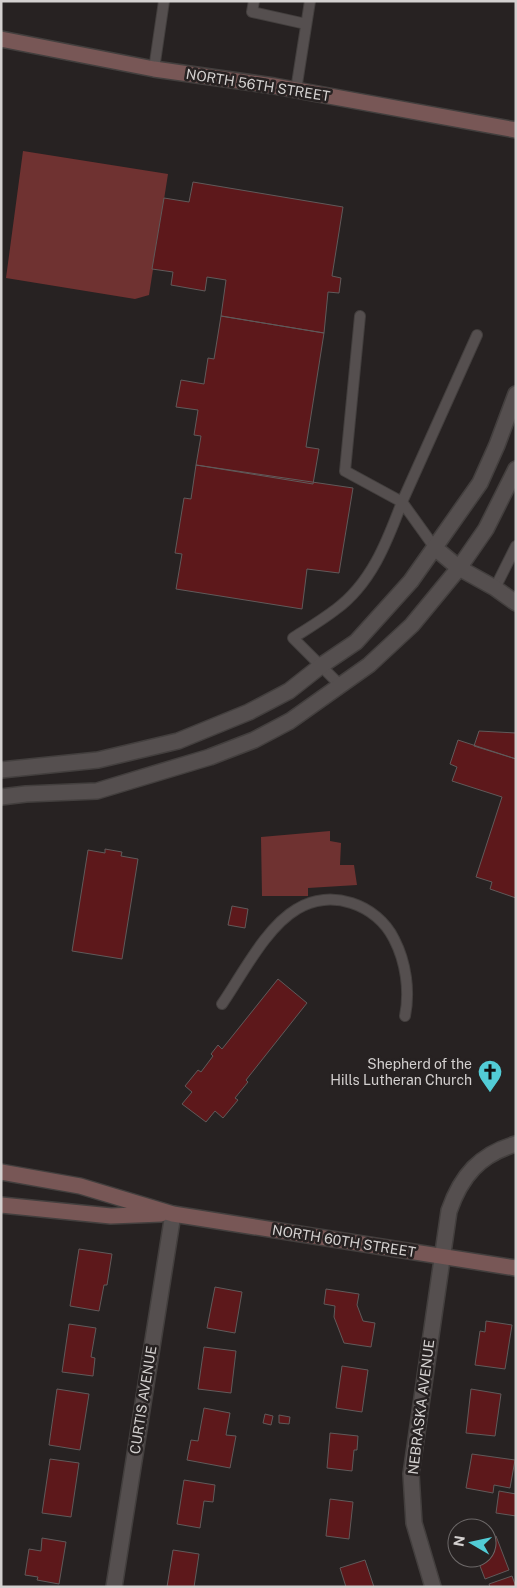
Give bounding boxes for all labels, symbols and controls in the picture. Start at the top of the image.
street label: NORTH 56TH STREET [185,66,331,104]
place label: Shepherd of the Hills Lutheran Church [330,1056,472,1088]
church icon: Shepherd of the Hills Lutheran Church [477,1059,503,1093]
street label: NORTH 60TH STREET [271,1222,417,1260]
street label: NEBRASKA AVENUE [405,1339,437,1475]
street label: CURTIS AVENUE [127,1345,159,1455]
north arrow [447,1518,497,1568]
text: N [450,1534,468,1548]

